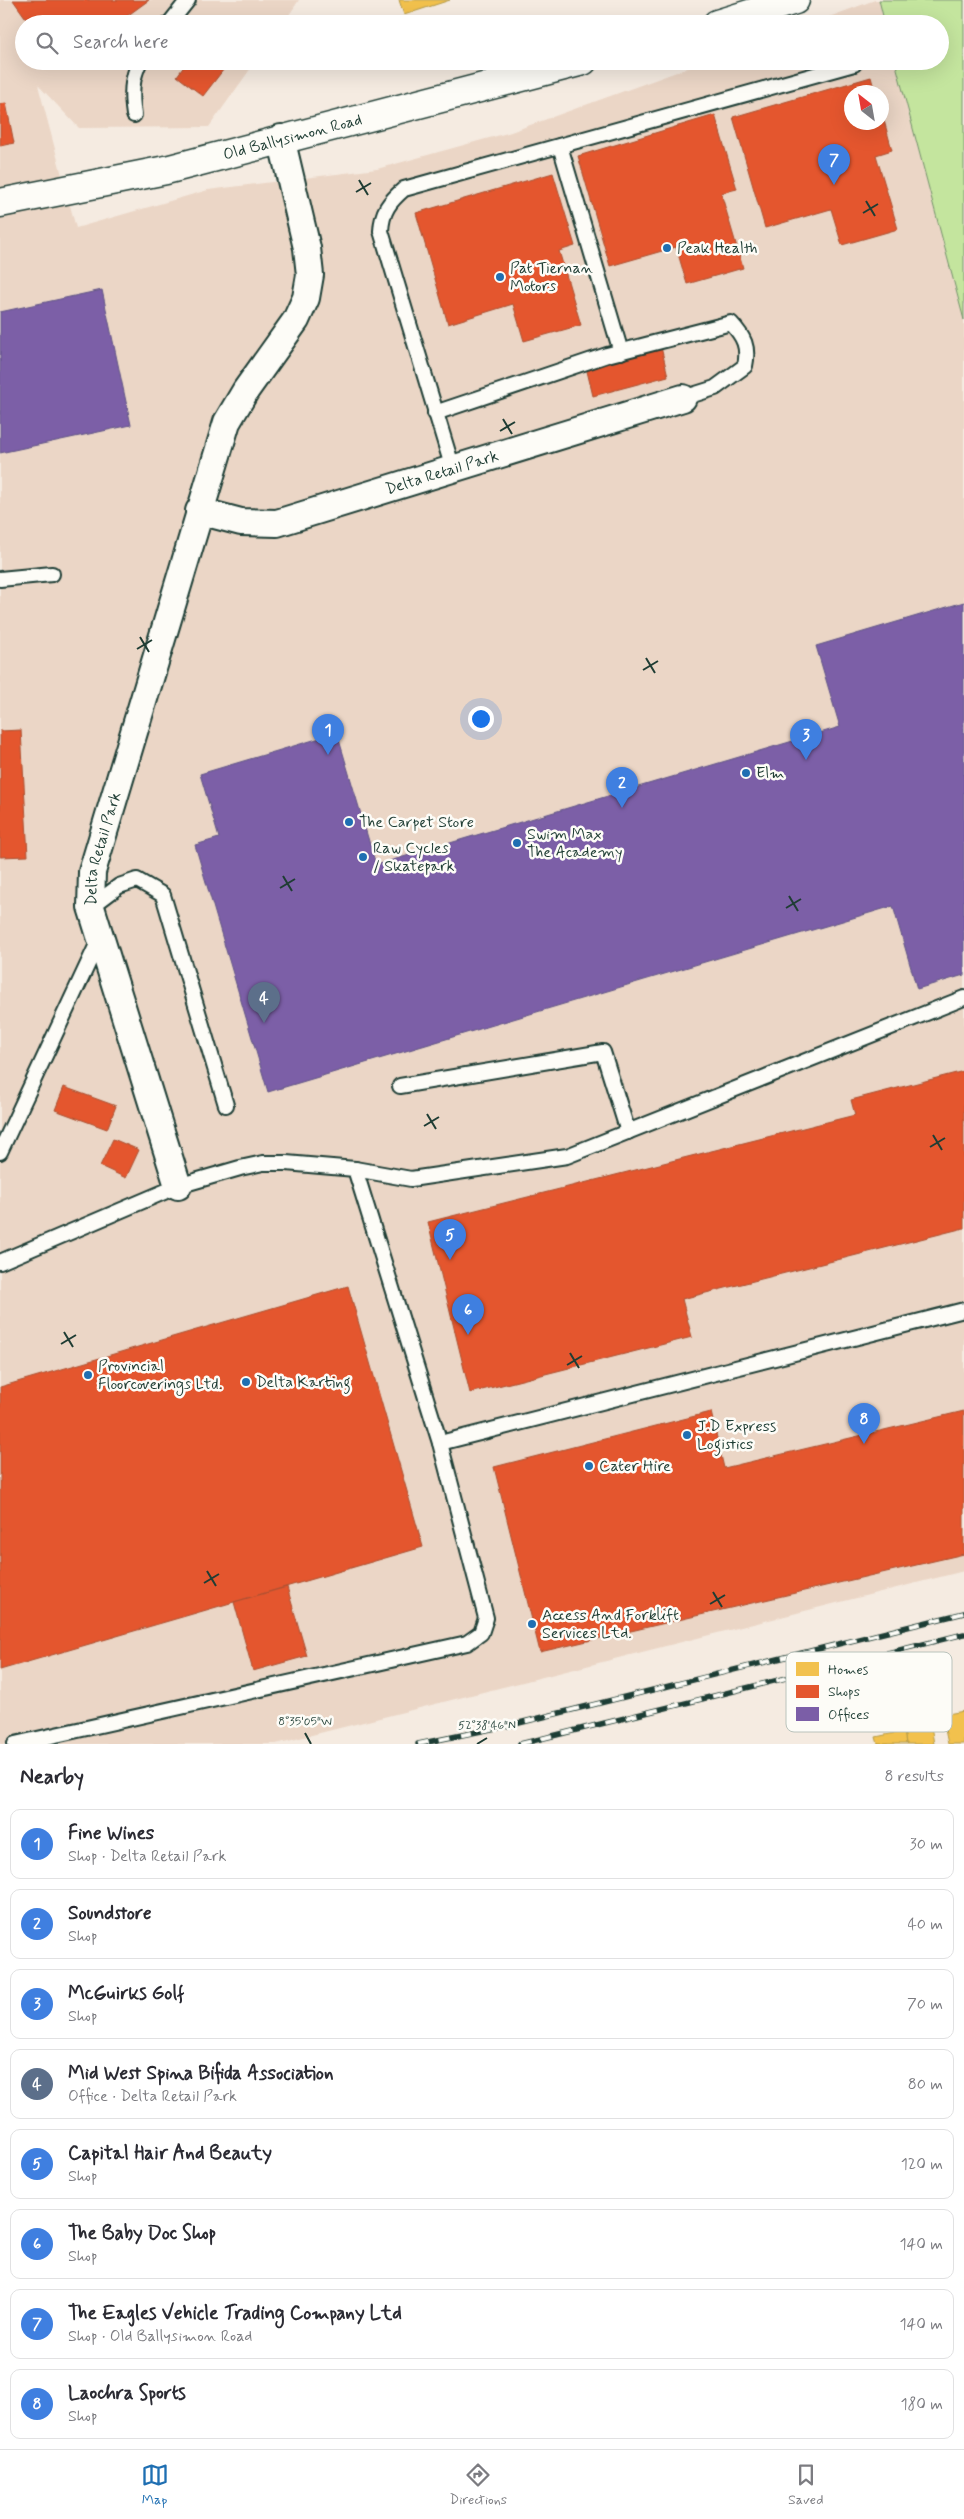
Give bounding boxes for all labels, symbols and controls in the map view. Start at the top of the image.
search box [15,15,949,70]
icon: search [33,29,61,57]
text: Search here [73,30,169,55]
north arrow [844,85,889,130]
street label: Old Ballysimon Road [221,109,364,165]
pin: 7 [818,144,850,185]
place label: Peak Health [677,238,758,259]
marker: Peak Health [661,242,673,254]
place label: Pat Tiernan Motors [510,258,594,297]
marker: Pat Tiernan Motors [494,271,506,283]
street label: Delta Retail Park [383,445,501,499]
your location [468,706,494,732]
pin: 1 [312,714,344,755]
pin: 3 [790,719,822,760]
place label: Elm [756,763,785,784]
pin: 2 [606,767,638,808]
marker: Elm [740,767,752,779]
street label: Delta Retail Park [81,789,126,906]
place label: The Carpet Store [359,812,474,833]
marker: The Carpet Store [343,816,355,828]
place label: Swim Max The Academy [527,824,622,863]
marker: Swim Max The Academy [511,837,523,849]
place label: Raw Cycles / Skatepark [373,838,455,877]
marker: Raw Cycles / Skatepark [357,851,369,863]
pin: 4 [248,982,280,1023]
pin: 5 [434,1219,466,1260]
pin: 6 [452,1294,484,1335]
place label: Provincial Floorcoverings Ltd. [98,1356,222,1396]
marker: Provincial Floorcoverings Ltd. [82,1369,94,1381]
place label: Delta Karting [256,1372,351,1394]
marker: Delta Karting [240,1376,252,1388]
pin: 8 [848,1403,880,1444]
place label: J.D Express Logistics [697,1416,776,1456]
marker: J.D Express Logistics [681,1429,693,1441]
place label: Cater Hire [599,1456,671,1477]
marker: Cater Hire [583,1460,595,1472]
place label: Access And Forklift Services Ltd. [542,1605,679,1644]
marker: Access And Forklift Services Ltd. [526,1618,538,1630]
legend [786,1652,952,1732]
text: Homes [828,1661,869,1679]
text: Shops [828,1683,860,1701]
text: Offices [828,1706,869,1724]
text: 8°35'05"W [278,1714,332,1730]
text: 52°38'46"N [458,1718,516,1734]
text: Nearby [20,1763,84,1791]
text: 8 results [884,1766,944,1787]
text: Fine Wines [68,1821,154,1846]
text: 1 [33,1834,41,1855]
text: 30 m [910,1834,943,1855]
text: Shop · Delta Retail Park [68,1846,226,1867]
text: Soundstore [68,1901,152,1926]
text: 2 [33,1914,41,1935]
text: 40 m [907,1914,943,1935]
text: Shop [68,1926,97,1947]
text: McGuirks Golf [68,1981,184,2006]
text: 3 [33,1994,41,2015]
text: 70 m [907,1994,943,2015]
text: Shop [68,2006,97,2027]
text: Mid West Spina Bifida Association [68,2061,334,2086]
text: 4 [32,2074,42,2095]
text: 80 m [908,2074,943,2095]
text: Office · Delta Retail Park [68,2086,237,2107]
text: Capital Hair And Beauty [68,2141,272,2166]
text: 5 [32,2154,42,2175]
text: 120 m [901,2154,943,2175]
text: Shop [68,2166,97,2187]
text: The Baby Doc Shop [68,2221,216,2246]
text: 6 [33,2234,41,2255]
text: 140 m [899,2234,943,2255]
text: Shop [68,2246,97,2267]
text: The Eagles Vehicle Trading Company Ltd [68,2301,402,2326]
text: 7 [32,2314,42,2335]
text: 140 m [899,2314,943,2335]
text: Shop · Old Ballysimon Road [68,2326,252,2347]
text: Laochra Sports [68,2381,186,2406]
text: 8 [32,2394,42,2415]
text: 180 m [900,2394,943,2415]
text: Shop [68,2406,97,2427]
tab: Map [141,2461,169,2509]
tab: Directions [450,2461,507,2509]
tab: Saved [788,2461,823,2509]

